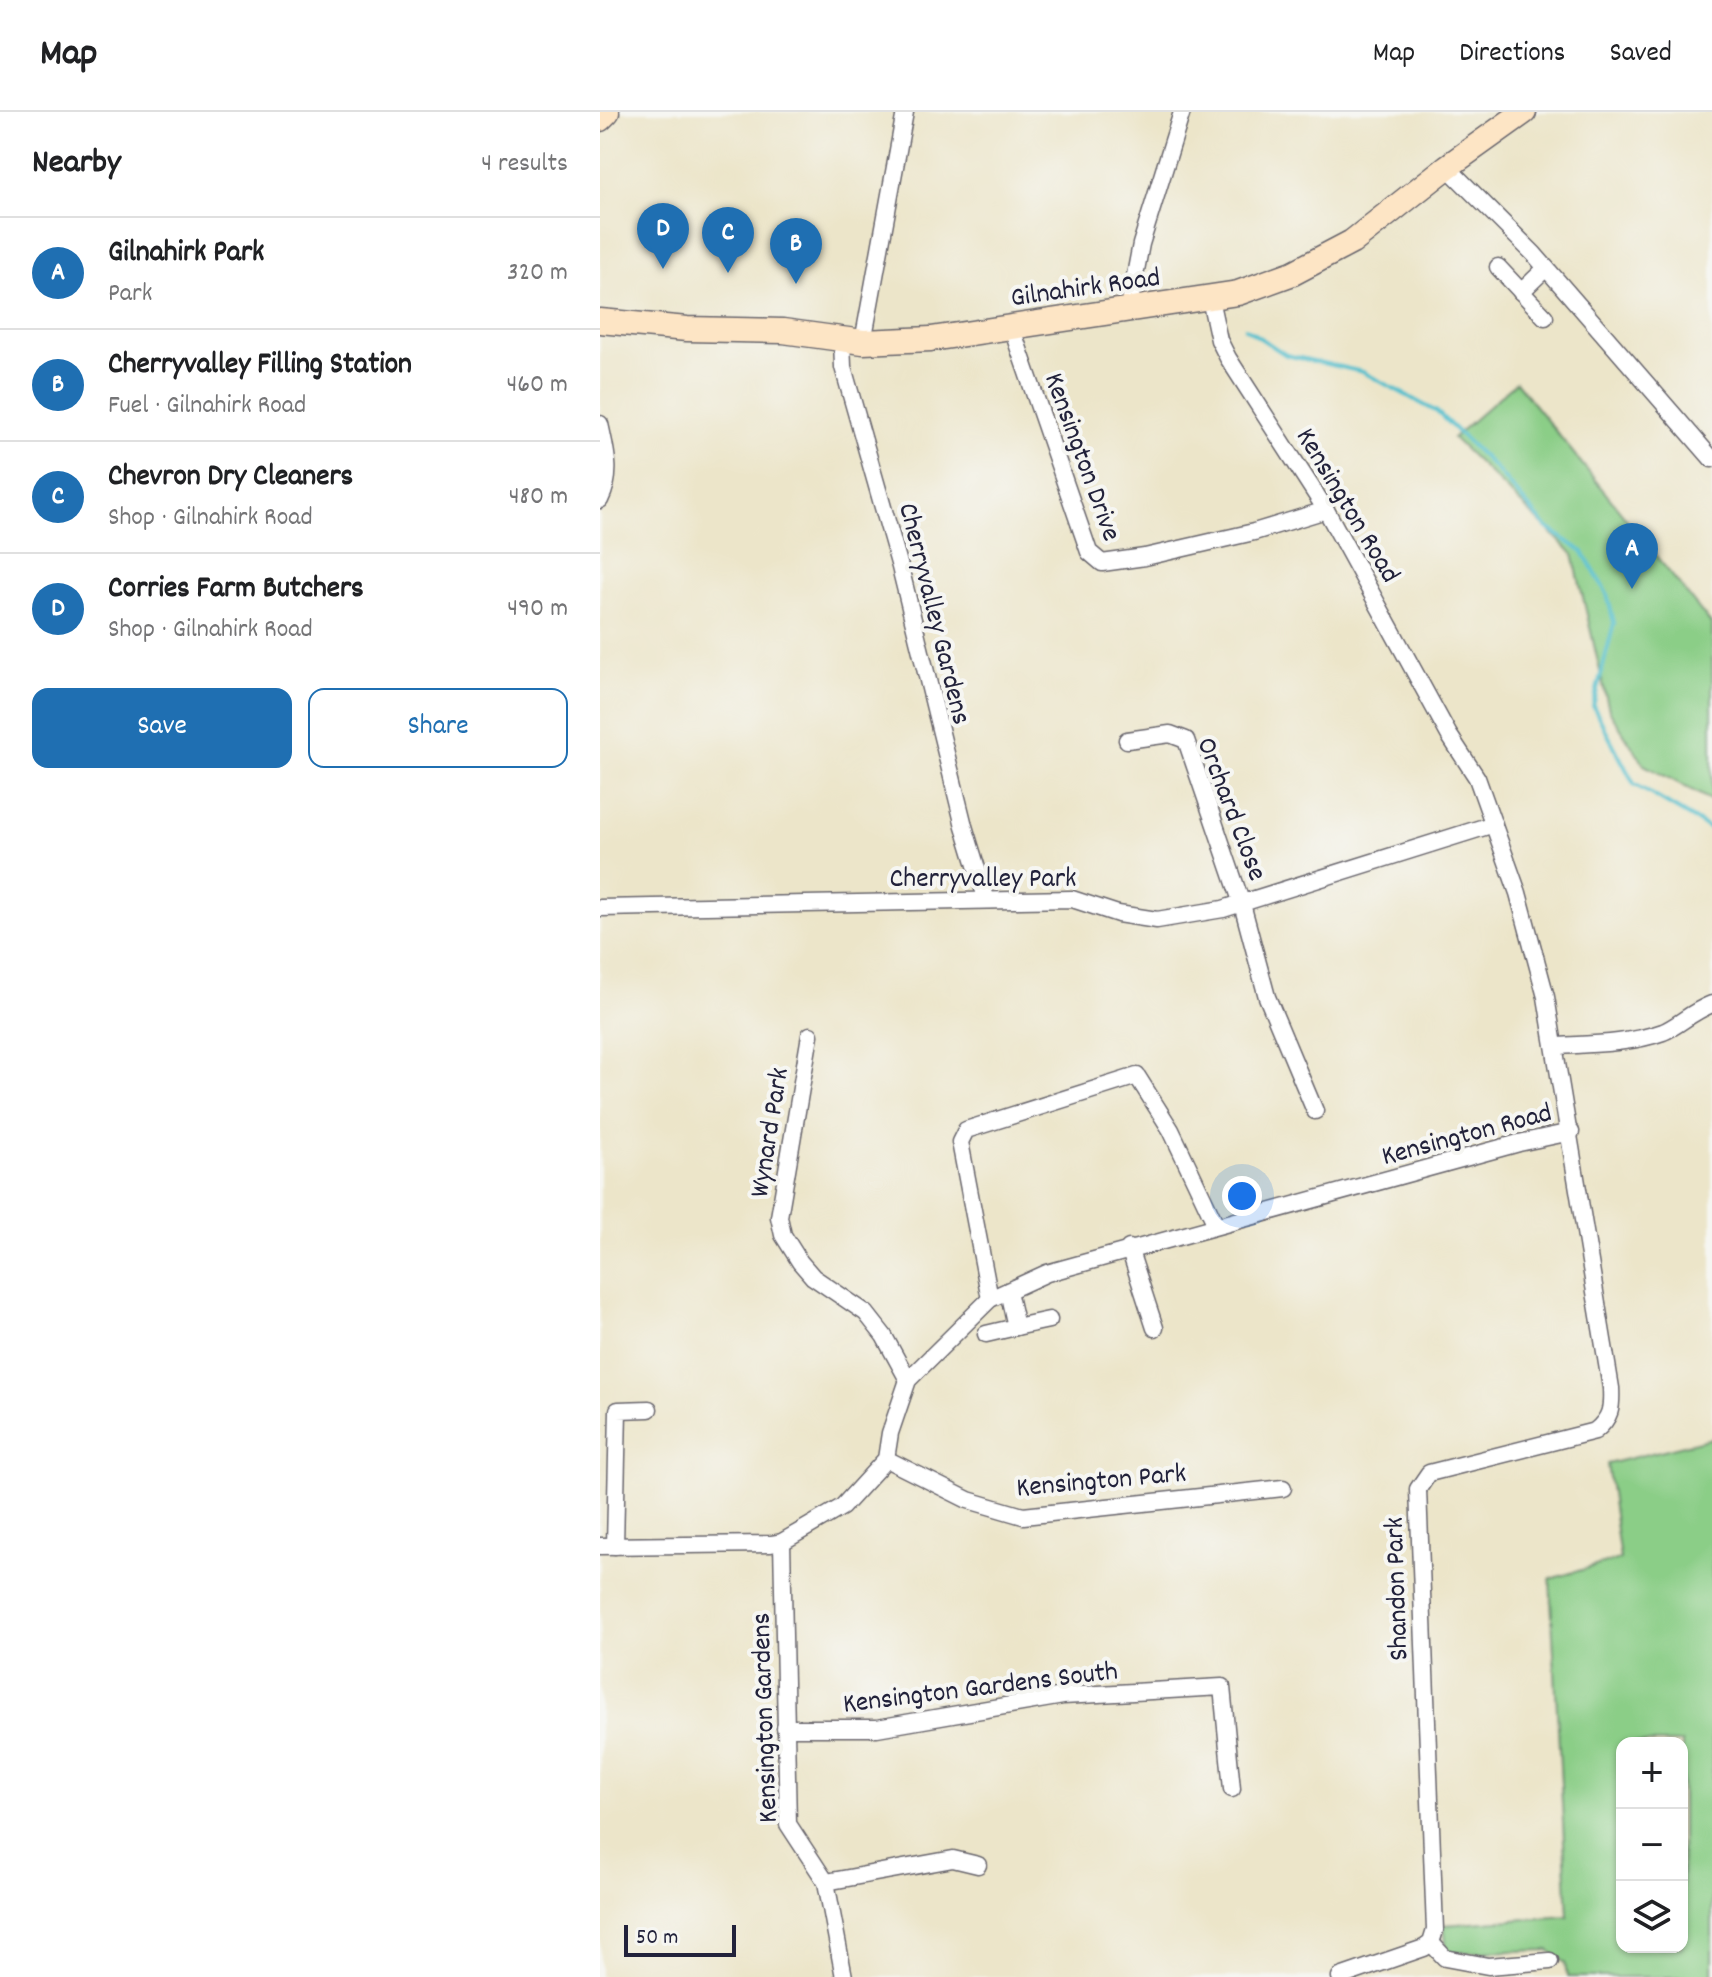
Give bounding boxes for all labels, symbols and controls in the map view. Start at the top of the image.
text: Map [40,28,98,83]
text: Map [1373,35,1415,75]
text: Directions [1459,35,1565,75]
text: Saved [1609,35,1672,75]
text: Nearby [32,140,121,189]
text: 4 results [481,146,568,183]
pin: D [637,203,689,269]
pin: C [702,207,754,273]
pin: B [770,218,822,284]
text: Gilnahirk Park [108,233,264,276]
text: A [51,255,65,292]
text: 320 m [507,255,568,292]
street label: Gilnahirk Road [1008,260,1163,320]
text: Park [108,276,152,313]
text: Cherryvalley Filling Station [108,345,412,388]
text: B [52,367,64,404]
text: 460 m [506,367,568,404]
street label: Kensington Drive [1031,368,1129,547]
text: Fuel · Gilnahirk Road [108,388,306,425]
street label: Kensington Road [1284,421,1408,592]
text: Chevron Dry Cleaners [108,457,353,500]
text: C [52,479,64,516]
text: 480 m [509,479,568,516]
street label: Cherryvalley Gardens [885,499,979,729]
text: Shop · Gilnahirk Road [108,500,313,537]
pin: A [1606,523,1658,589]
text: Corries Farm Butchers [108,569,364,612]
text: D [51,591,65,628]
text: 490 m [507,591,568,628]
text: Shop · Gilnahirk Road [108,612,313,649]
button: Save [32,688,292,768]
button: Share [308,688,568,768]
street label: Orchard Close [1184,732,1275,887]
street label: Cherryvalley Park [889,861,1077,901]
street label: Wynard Park [742,1065,802,1201]
street label: Kensington Road [1378,1095,1557,1179]
your location [1222,1176,1262,1216]
street label: Kensington Park [1015,1456,1188,1510]
street label: Shandon Park [1376,1516,1421,1661]
street label: Kensington Gardens [743,1612,791,1824]
street label: Kensington Gardens South [841,1653,1120,1727]
map controls [1616,1737,1688,1953]
button: + [1616,1737,1688,1809]
button: − [1616,1809,1688,1881]
button: layers [1616,1881,1688,1953]
scale bar [624,1921,736,1957]
text: 50 m [636,1923,678,1954]

